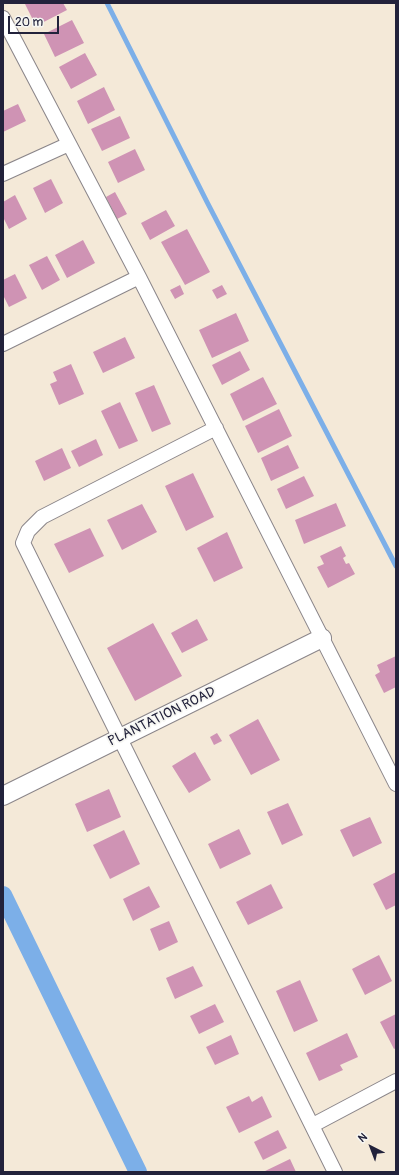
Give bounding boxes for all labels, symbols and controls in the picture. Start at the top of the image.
scale bar [10,8,61,34]
text: 20 m [15,15,43,30]
street label: PLANTATION ROAD [106,684,218,750]
north arrow [351,1127,391,1167]
text: N [356,1130,370,1145]

